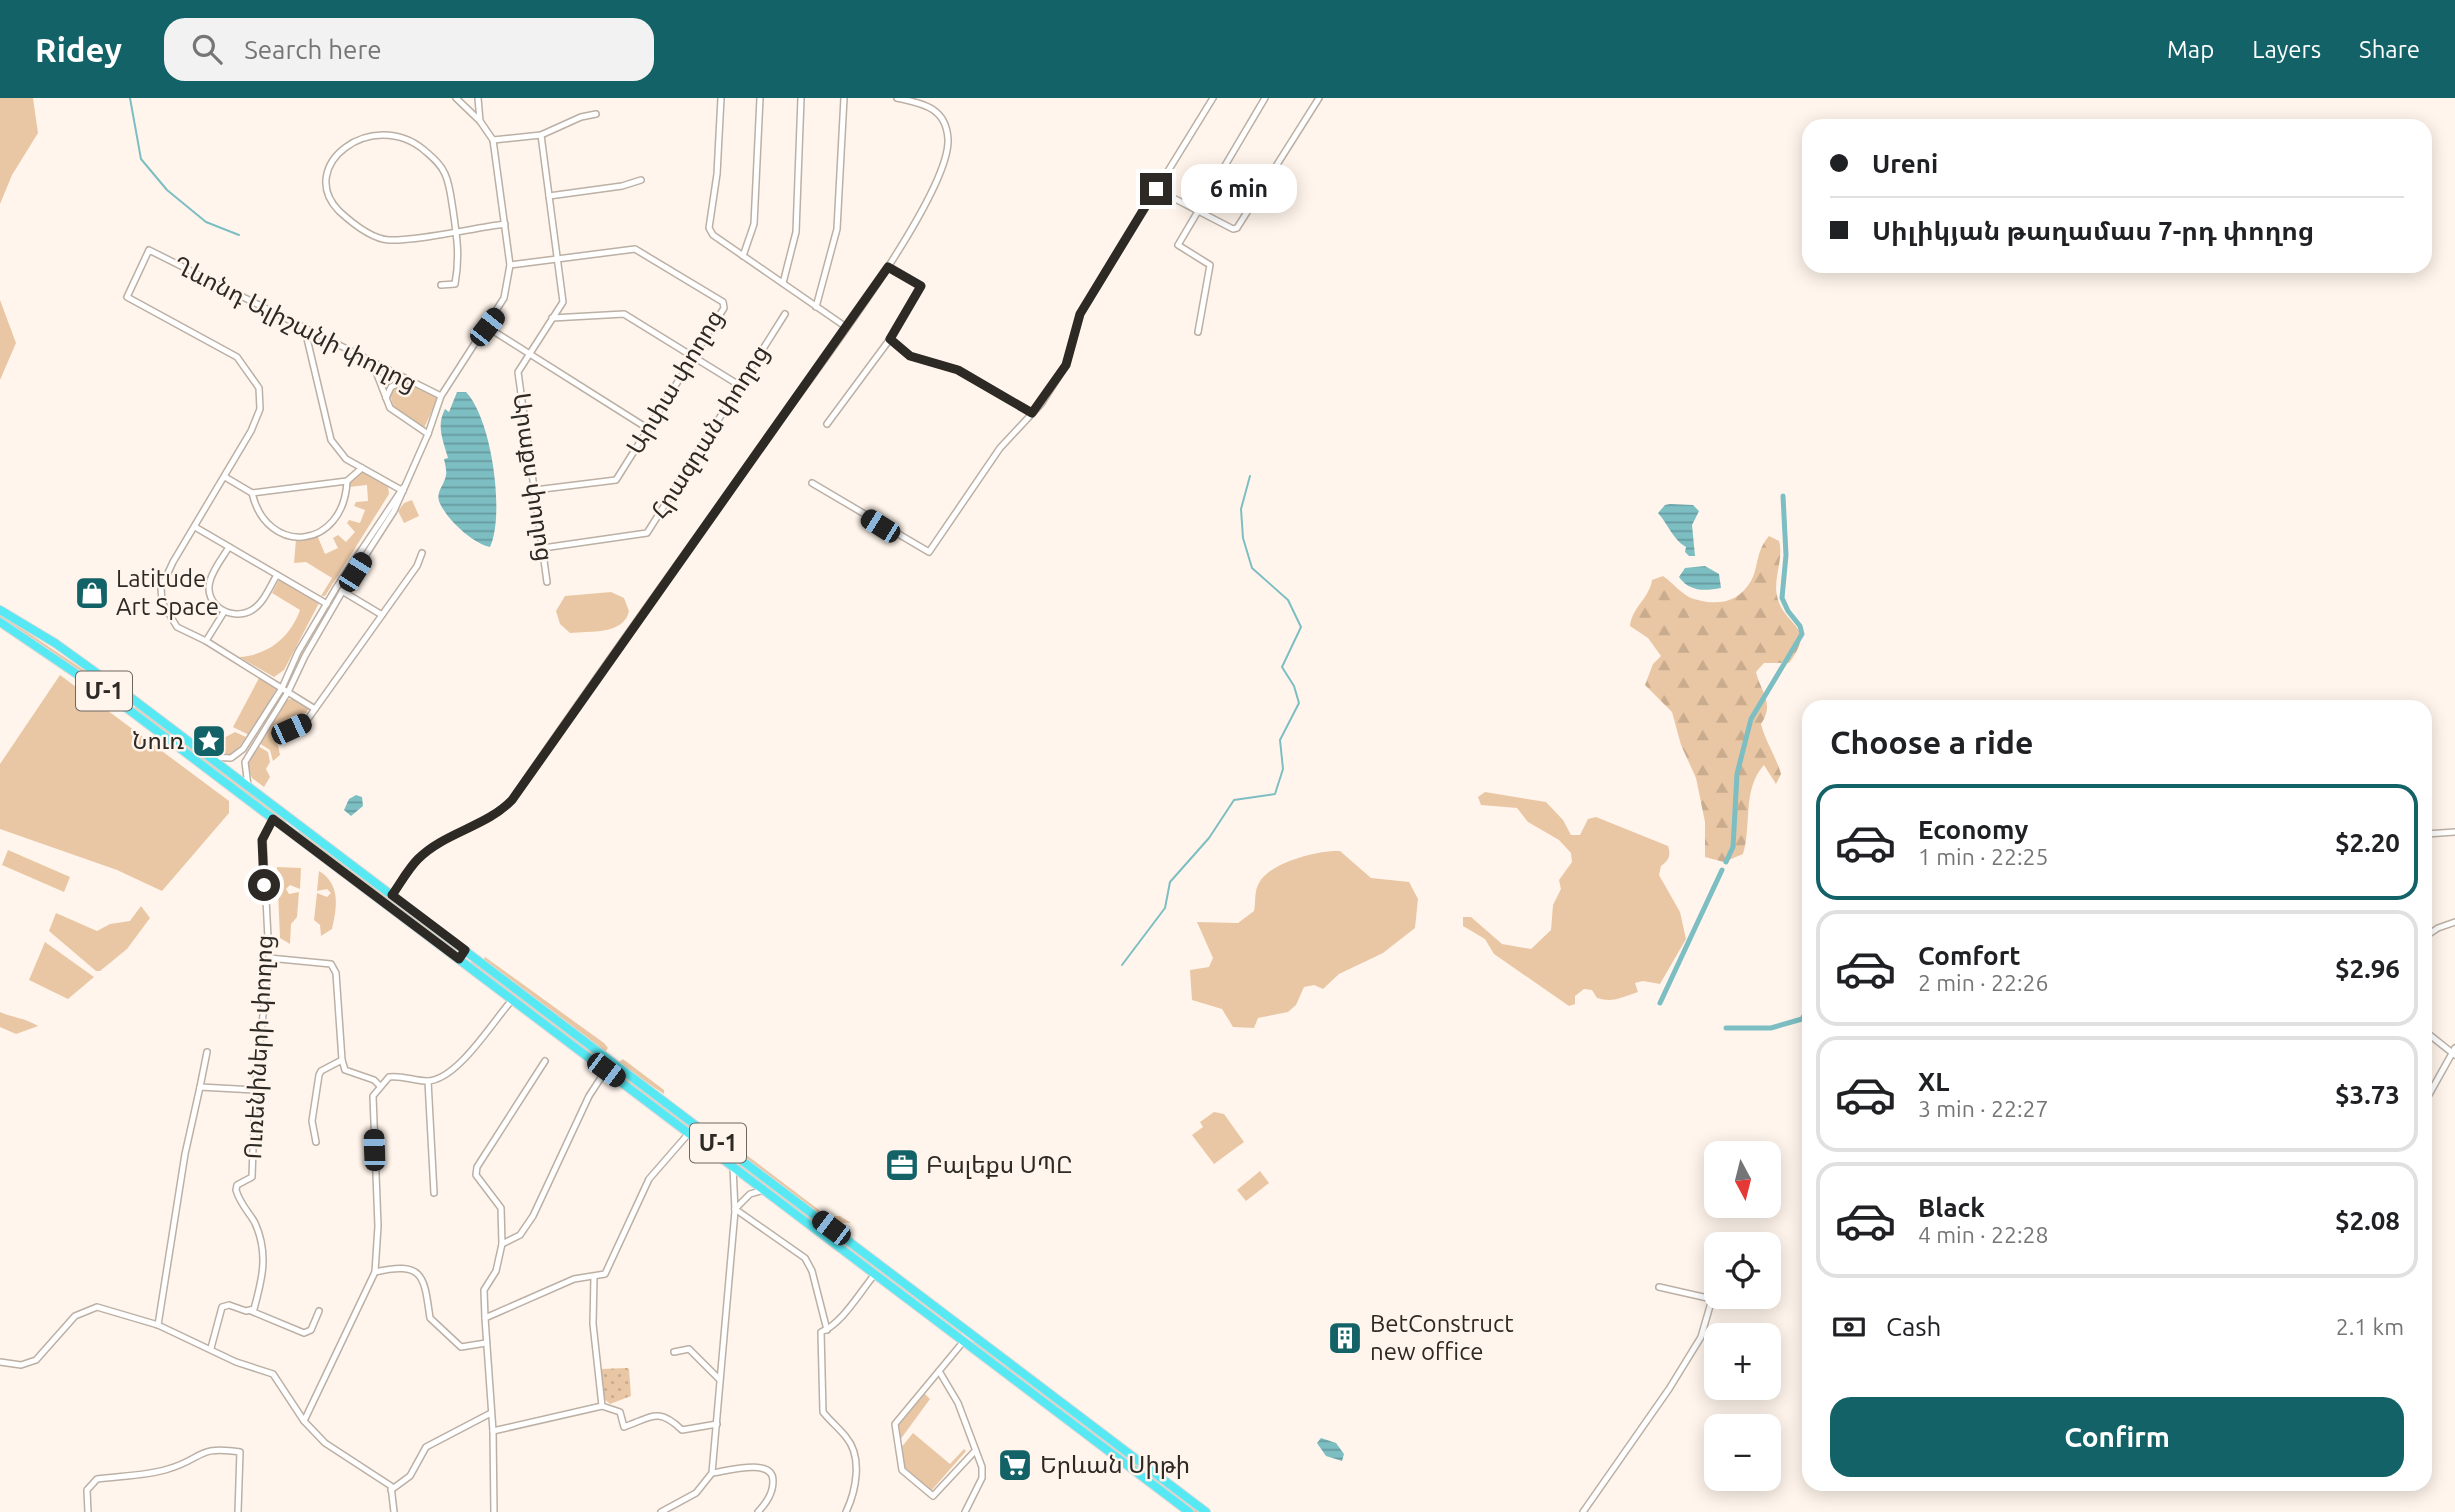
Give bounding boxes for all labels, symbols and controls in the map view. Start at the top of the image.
search box [164,18,654,81]
icon: search [188,30,226,68]
text: Ridey [35,31,122,68]
text: Search here [244,35,382,64]
text: Map [2167,36,2214,63]
text: Layers [2252,36,2321,63]
text: Share [2359,36,2420,63]
text: Ureni [1872,149,1938,178]
callout: 6 min [1180,164,1296,214]
route end [1140,173,1172,205]
text: 6 min [1210,176,1268,201]
text: Սիլիկյան թաղամաս 7-րդ փողոց [1872,216,2314,245]
street label: Ղևոնդ Ալիշանի փողոց [169,250,421,398]
car [466,304,509,350]
street label: Արփա փողոց [621,305,729,459]
street label: Հրազդան փողոց [645,340,775,524]
street label: Արաքս փողոց [507,391,559,563]
car [857,506,904,546]
car [335,549,376,595]
place label: Latitude Art Space [116,565,219,620]
shop icon: Latitude Art Space [73,574,111,612]
road number: Մ-1 [76,671,132,710]
car [268,711,315,747]
place icon: Նուռ [190,722,228,760]
text: Choose a ride [1830,724,2033,760]
place label: Նուռ [132,727,184,754]
icon: car [1834,811,1897,874]
text: Economy [1918,815,2028,844]
text: $2.20 [2335,828,2400,857]
text: 1 min · 22:25 [1918,844,2049,869]
route start [248,869,280,901]
street label: Ուռենիների փողոց [239,934,279,1160]
icon: car [1834,937,1897,1000]
text: Comfort [1918,941,2021,970]
text: $2.96 [2335,954,2400,983]
text: 2 min · 22:26 [1918,970,2049,995]
car [583,1049,630,1091]
icon: car [1834,1063,1897,1126]
text: XL [1918,1067,1949,1096]
text: $3.73 [2335,1080,2400,1109]
text: 3 min · 22:27 [1918,1096,2049,1121]
road number: Մ-1 [690,1124,746,1162]
car [363,1129,386,1171]
north arrow [1704,1141,1782,1218]
map controls [1704,1141,1781,1491]
office icon: Բալեքս ՍՊԸ [883,1146,921,1184]
place label: Բալեքս ՍՊԸ [926,1151,1073,1179]
icon: car [1834,1189,1897,1252]
text: Black [1918,1193,1985,1222]
text: $2.08 [2335,1206,2400,1235]
car [808,1207,855,1249]
text: 4 min · 22:28 [1918,1222,2049,1247]
button: locate [1704,1232,1781,1309]
icon: cash [1830,1308,1868,1346]
place label: BetConstruct new office [1370,1310,1514,1365]
text: Cash [1886,1312,1941,1341]
text: 2.1 km [2336,1314,2404,1339]
building icon: BetConstruct new office [1326,1319,1364,1357]
button: + [1704,1323,1781,1400]
button: Confirm [1830,1397,2404,1477]
button: − [1704,1414,1781,1491]
supermarket icon: Երևան Սիթի [996,1446,1034,1484]
place label: Երևան Սիթի [1040,1451,1190,1479]

